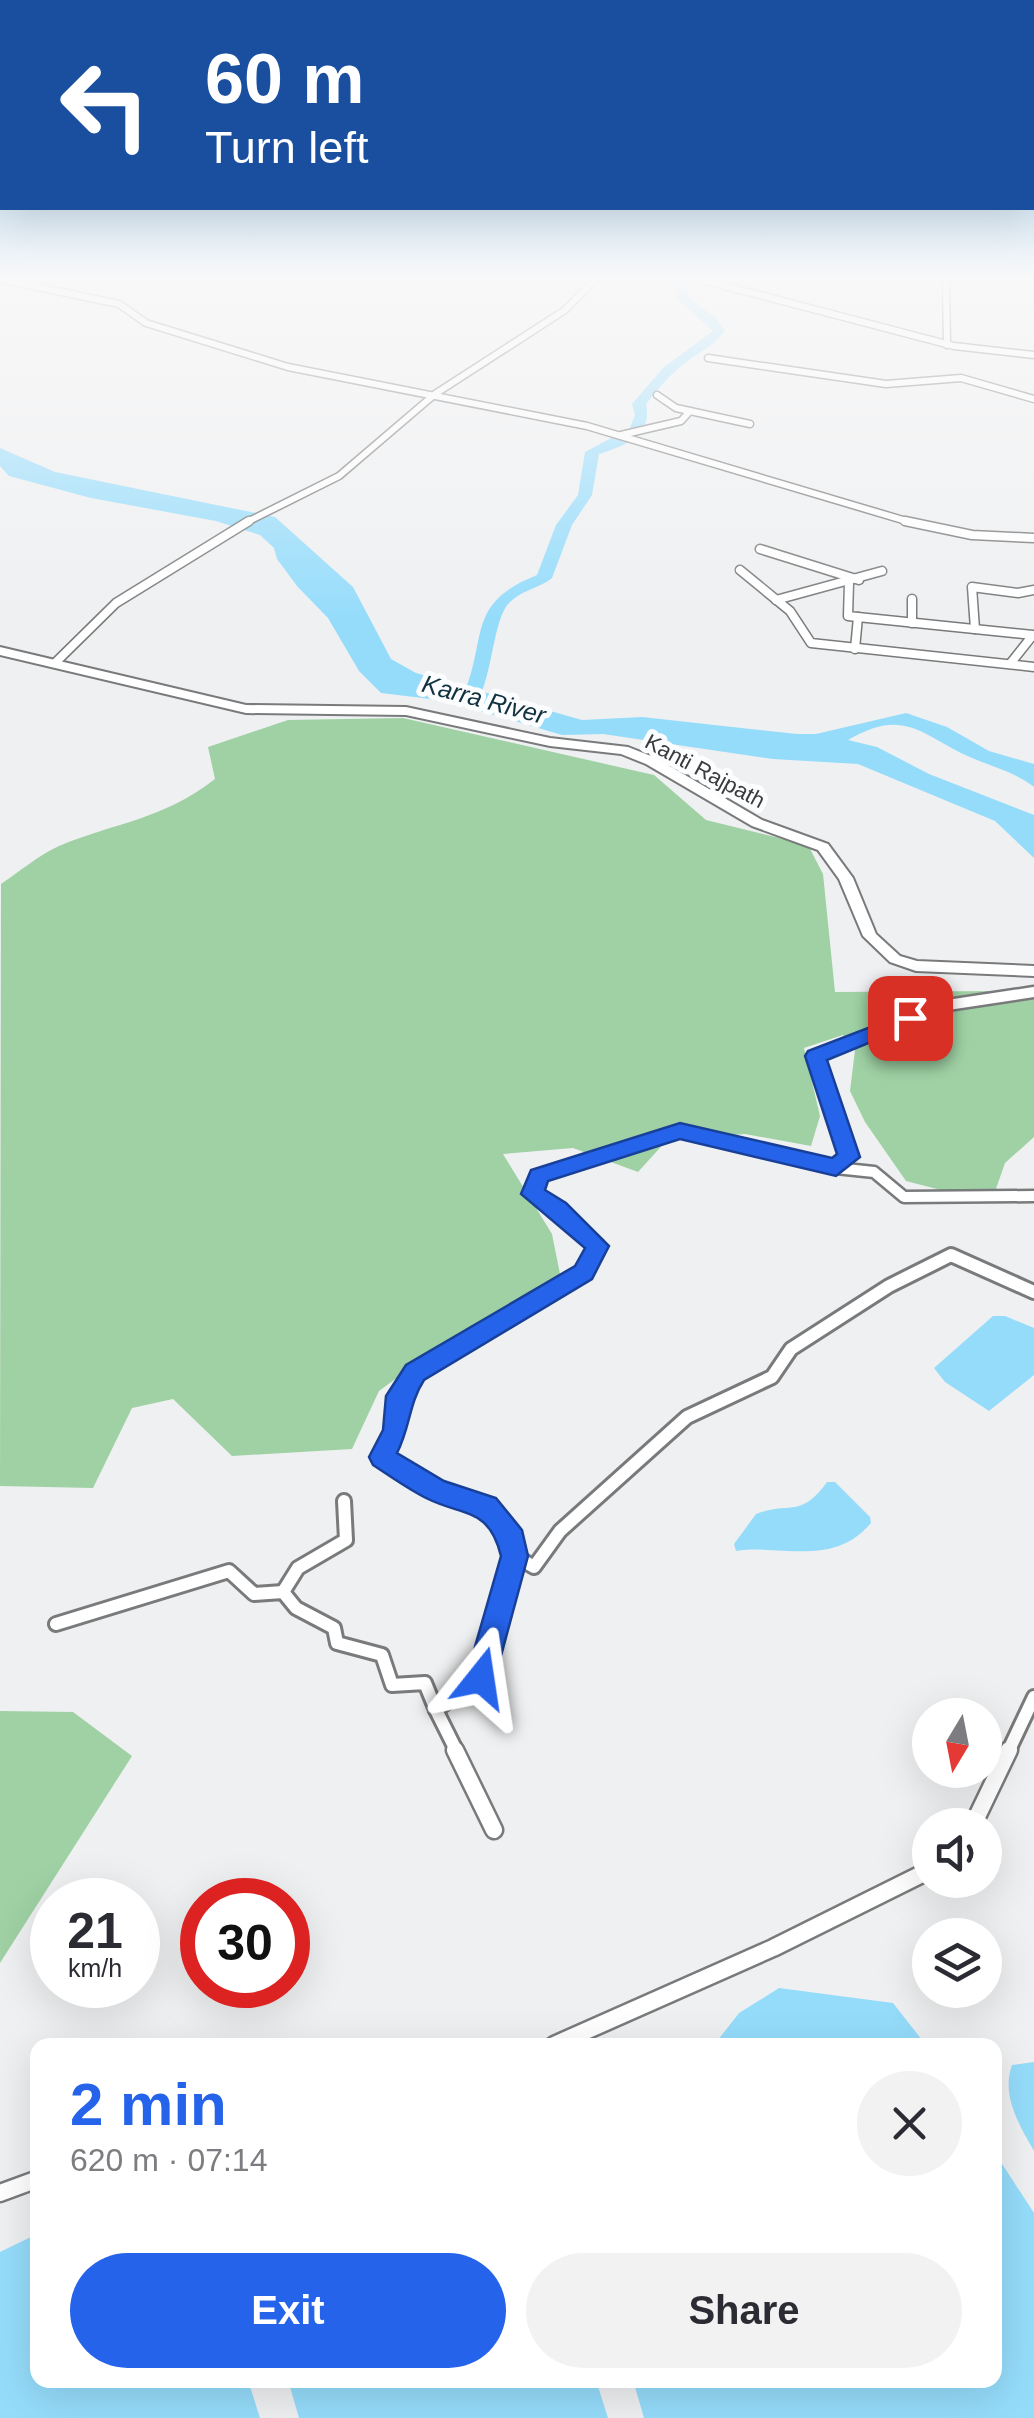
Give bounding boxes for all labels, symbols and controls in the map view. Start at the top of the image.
icon: left [40,40,170,170]
text: 60 m [205,40,365,118]
text: Turn left [205,122,368,173]
water label: Karra River [419,669,550,729]
street label: Kanti Rajpath [641,729,769,813]
pin [868,976,953,1061]
icon: arrive [883,991,938,1046]
position arrow [429,1626,533,1730]
north arrow [912,1698,1002,1788]
map controls [912,1698,1002,2008]
button: sound [912,1808,1002,1898]
speed limit sign: 30 [180,1878,310,2008]
text: 21 [67,1903,123,1959]
button: layers [912,1918,1002,2008]
text: km/h [68,1954,122,1982]
text: 2 min [70,2071,227,2138]
button: close [857,2071,962,2176]
text: 620 m · 07:14 [70,2142,267,2178]
button: Exit [70,2253,506,2368]
button: Share [526,2253,962,2368]

